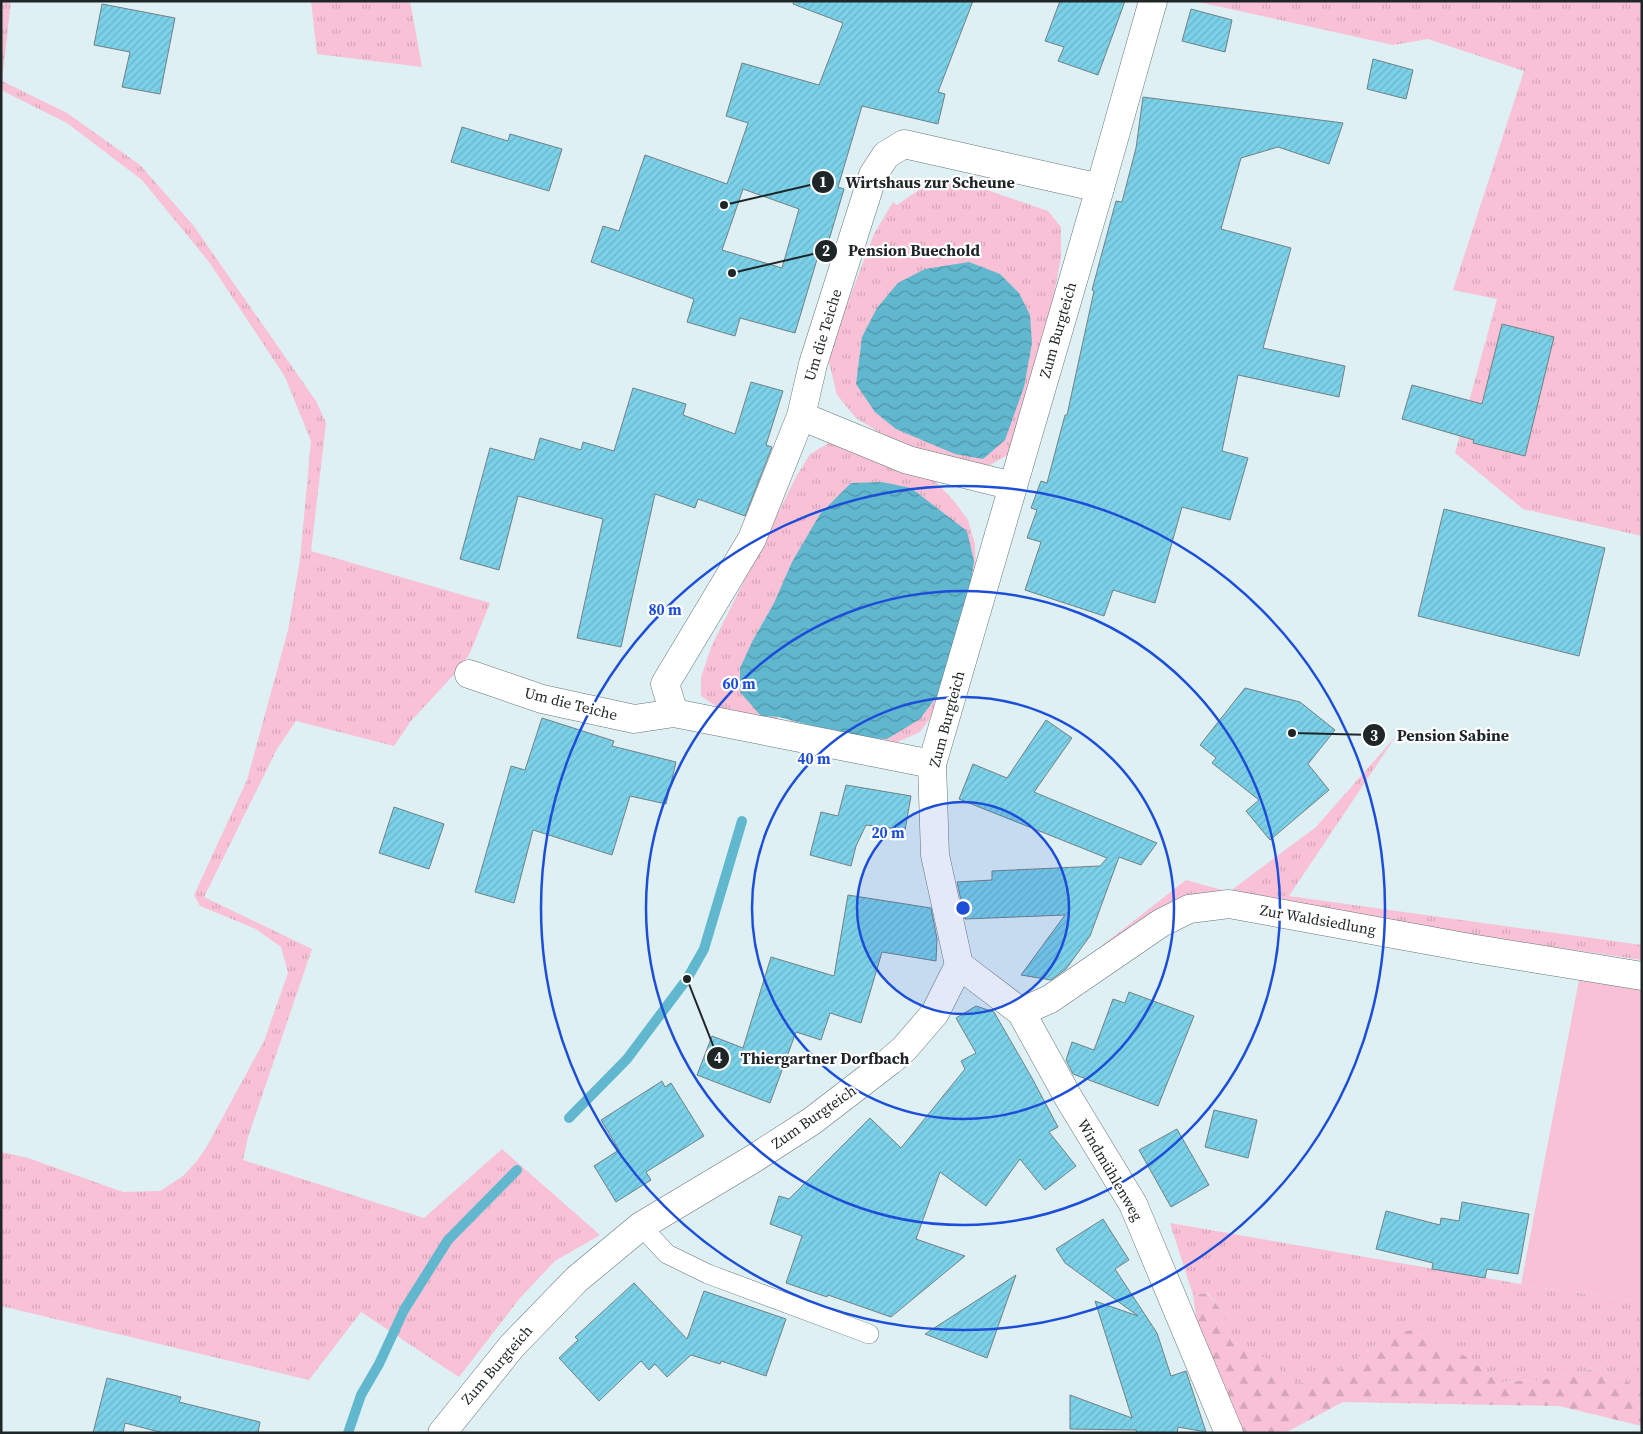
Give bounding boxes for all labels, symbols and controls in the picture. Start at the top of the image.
callout: Wirtshaus zur Scheune [810,167,1025,198]
text: 1 [819,171,827,192]
text: Wirtshaus zur Scheune [845,171,1015,193]
callout: Pension Buechold [813,235,990,266]
text: Pension Buechold [848,239,980,261]
text: 2 [822,240,830,261]
street label: Zum Burgteich [1034,279,1081,380]
street label: Um die Teiche [799,286,847,383]
text: 80 m [648,599,682,620]
street label: Zum Burgteich [924,668,969,769]
text: 60 m [722,673,756,694]
street label: Um die Teiche [522,682,620,725]
callout: Pension Sabine [1362,720,1519,751]
text: Pension Sabine [1397,724,1509,746]
text: 3 [1370,725,1378,746]
text: 40 m [797,748,831,769]
text: 20 m [871,822,905,843]
centre of rings [954,899,972,917]
street label: Zur Waldsiedlung [1258,899,1378,940]
callout: Thiergartner Dorfbach [705,1043,919,1074]
text: 4 [714,1047,722,1068]
text: Thiergartner Dorfbach [740,1047,910,1069]
street label: Zum Burgteich [767,1080,860,1154]
street label: Windmühlenweg [1073,1115,1148,1225]
street label: Zum Burgteich [456,1320,537,1409]

